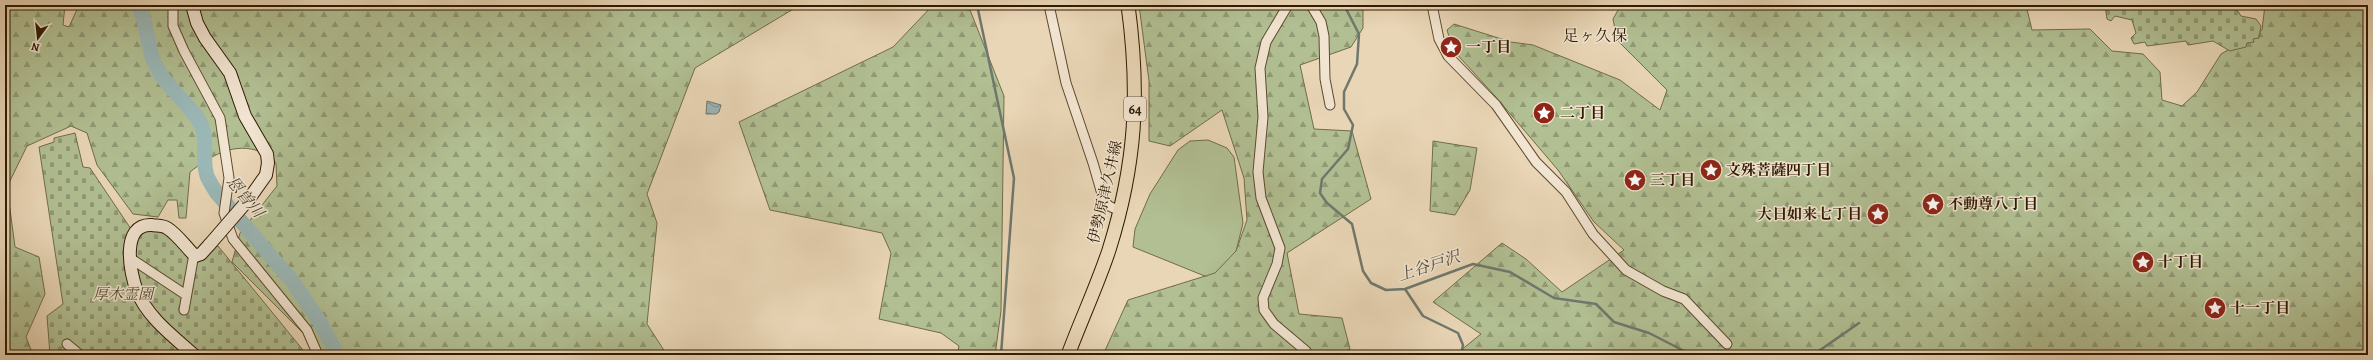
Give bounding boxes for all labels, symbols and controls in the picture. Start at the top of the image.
north arrow [18,18,58,58]
district label: 足ヶ久保 [1563,25,1627,47]
place icon: 一丁目 [1438,34,1464,60]
place label: 一丁目 [1466,37,1511,57]
text: N [30,39,41,55]
road number: 64 [1124,97,1146,121]
place icon: 二丁目 [1531,100,1557,126]
place label: 二丁目 [1560,103,1605,123]
street label: 伊勢原津久井線 [1083,139,1127,245]
place icon: 文殊菩薩四丁目 [1698,157,1724,183]
place label: 文殊菩薩四丁目 [1726,160,1831,180]
place icon: 三丁目 [1622,167,1648,193]
place label: 三丁目 [1650,170,1695,190]
water label: 恩曽川 [221,171,270,224]
place icon: 不動尊八丁目 [1920,191,1946,217]
place label: 不動尊八丁目 [1948,194,2038,214]
place icon: 大日如来七丁目 [1865,201,1891,227]
place label: 大日如来七丁目 [1757,204,1862,224]
water label: 上谷戸沢 [1395,245,1465,286]
place icon: 十丁目 [2130,249,2156,275]
place label: 十丁目 [2158,252,2203,272]
park label: 厚木霊園 [93,284,156,304]
place icon: 十一丁目 [2202,295,2228,321]
place label: 十一丁目 [2230,298,2290,318]

